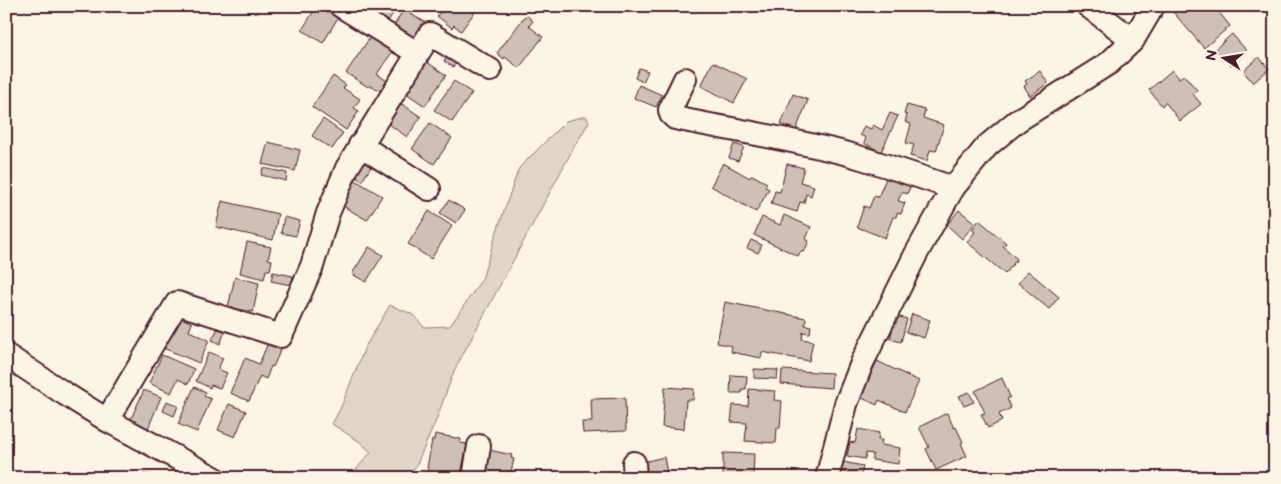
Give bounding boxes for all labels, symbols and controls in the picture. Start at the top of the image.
north arrow [1198,32,1248,82]
text: N [1202,48,1221,62]

